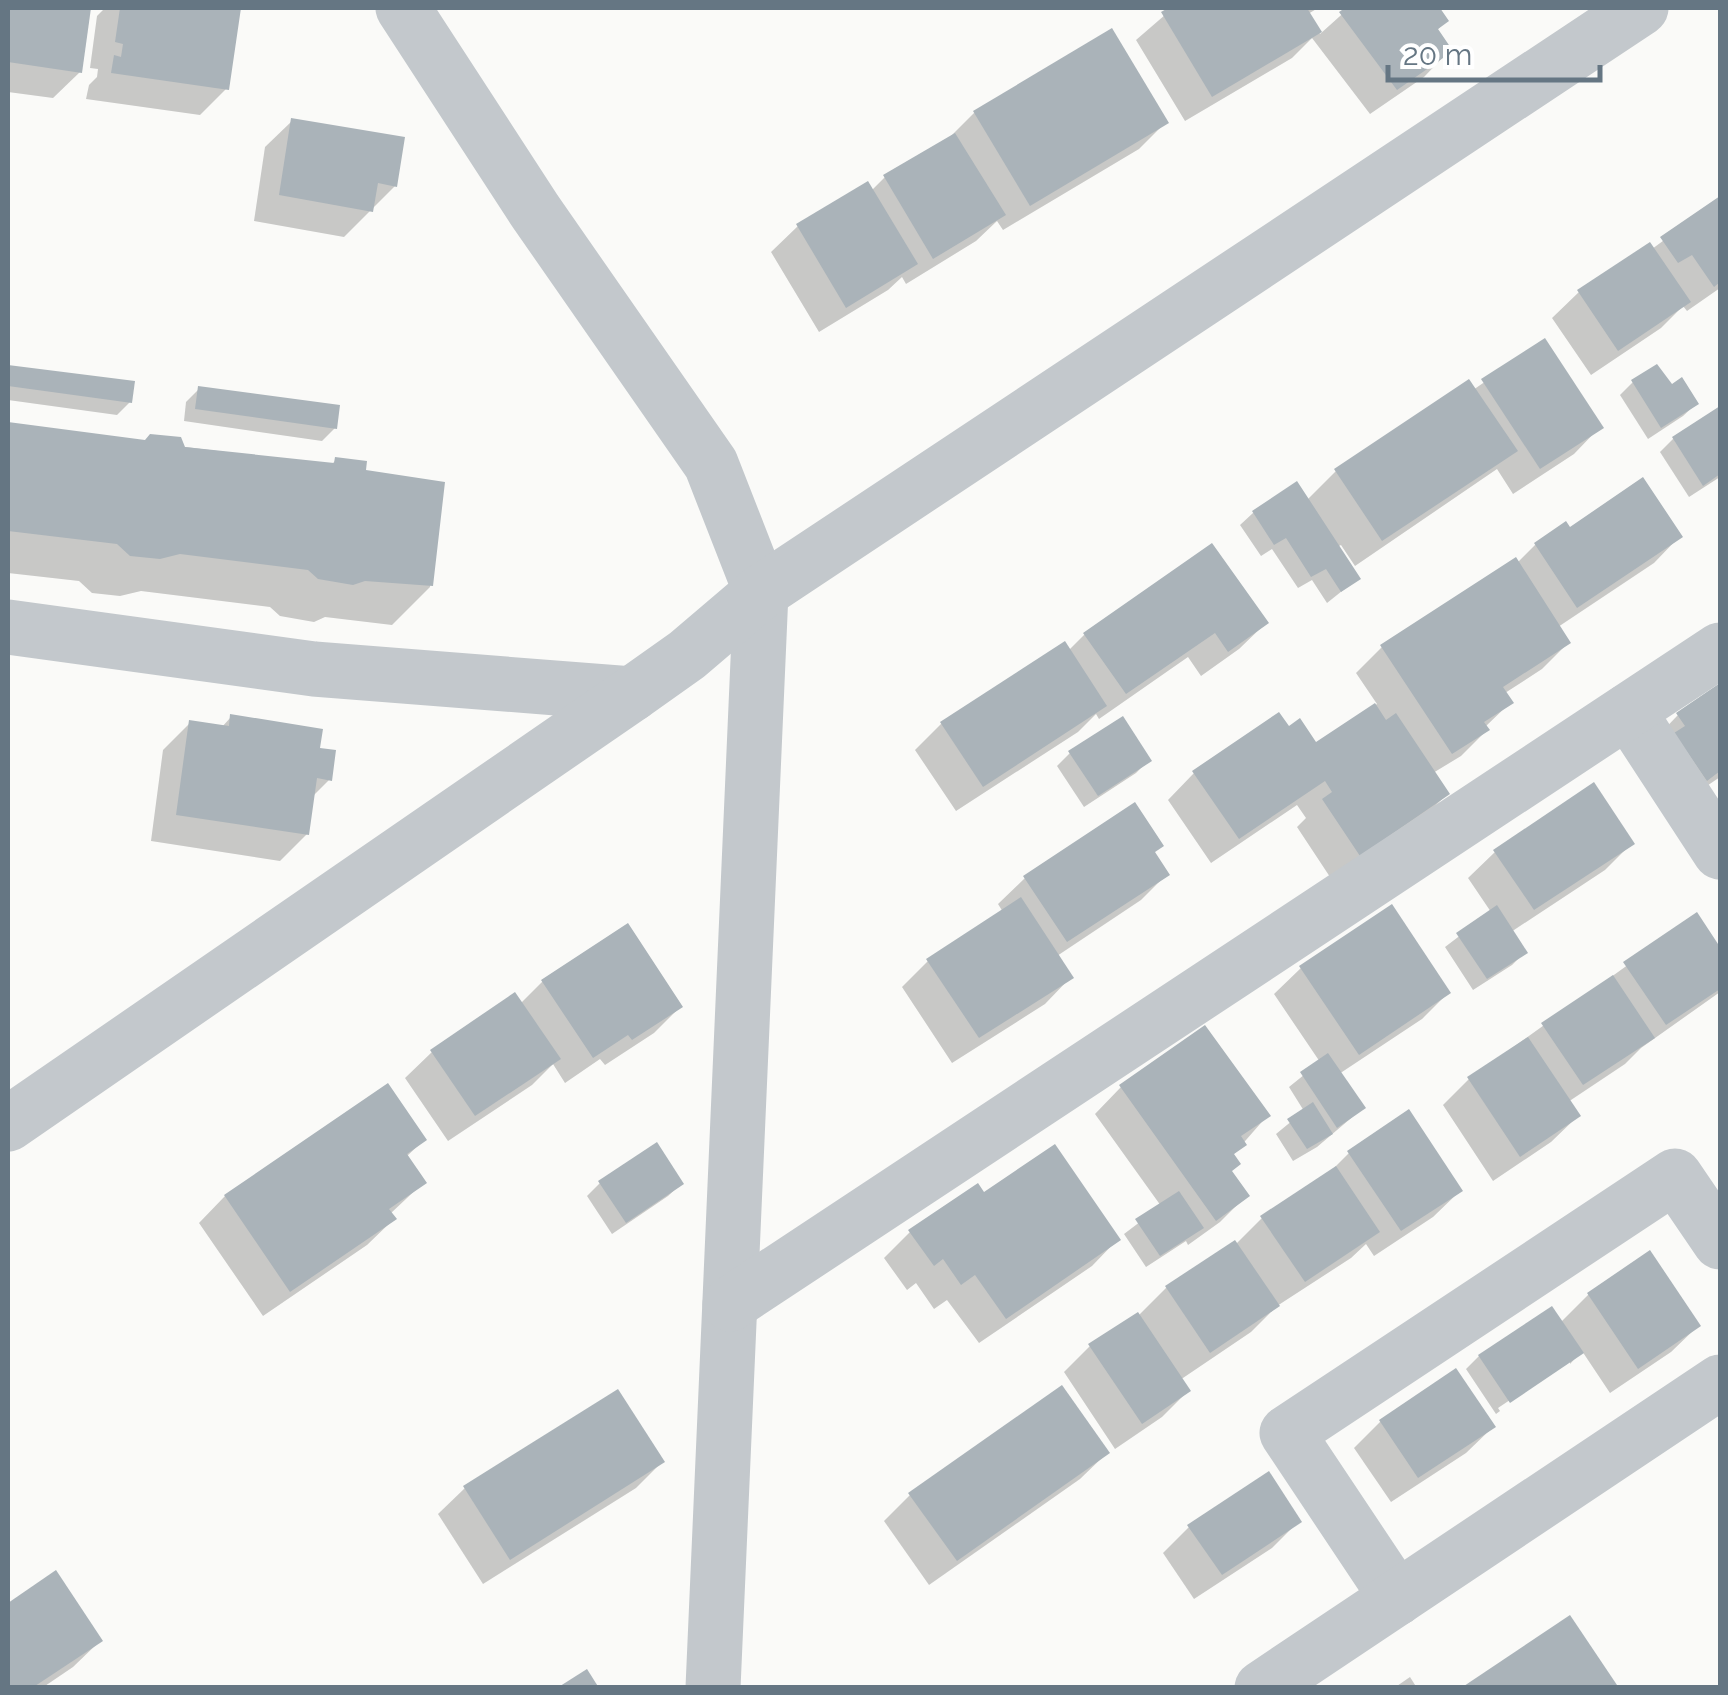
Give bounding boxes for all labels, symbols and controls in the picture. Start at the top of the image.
scale bar [1388,20,1600,82]
text: 20 m [1403,37,1472,72]

